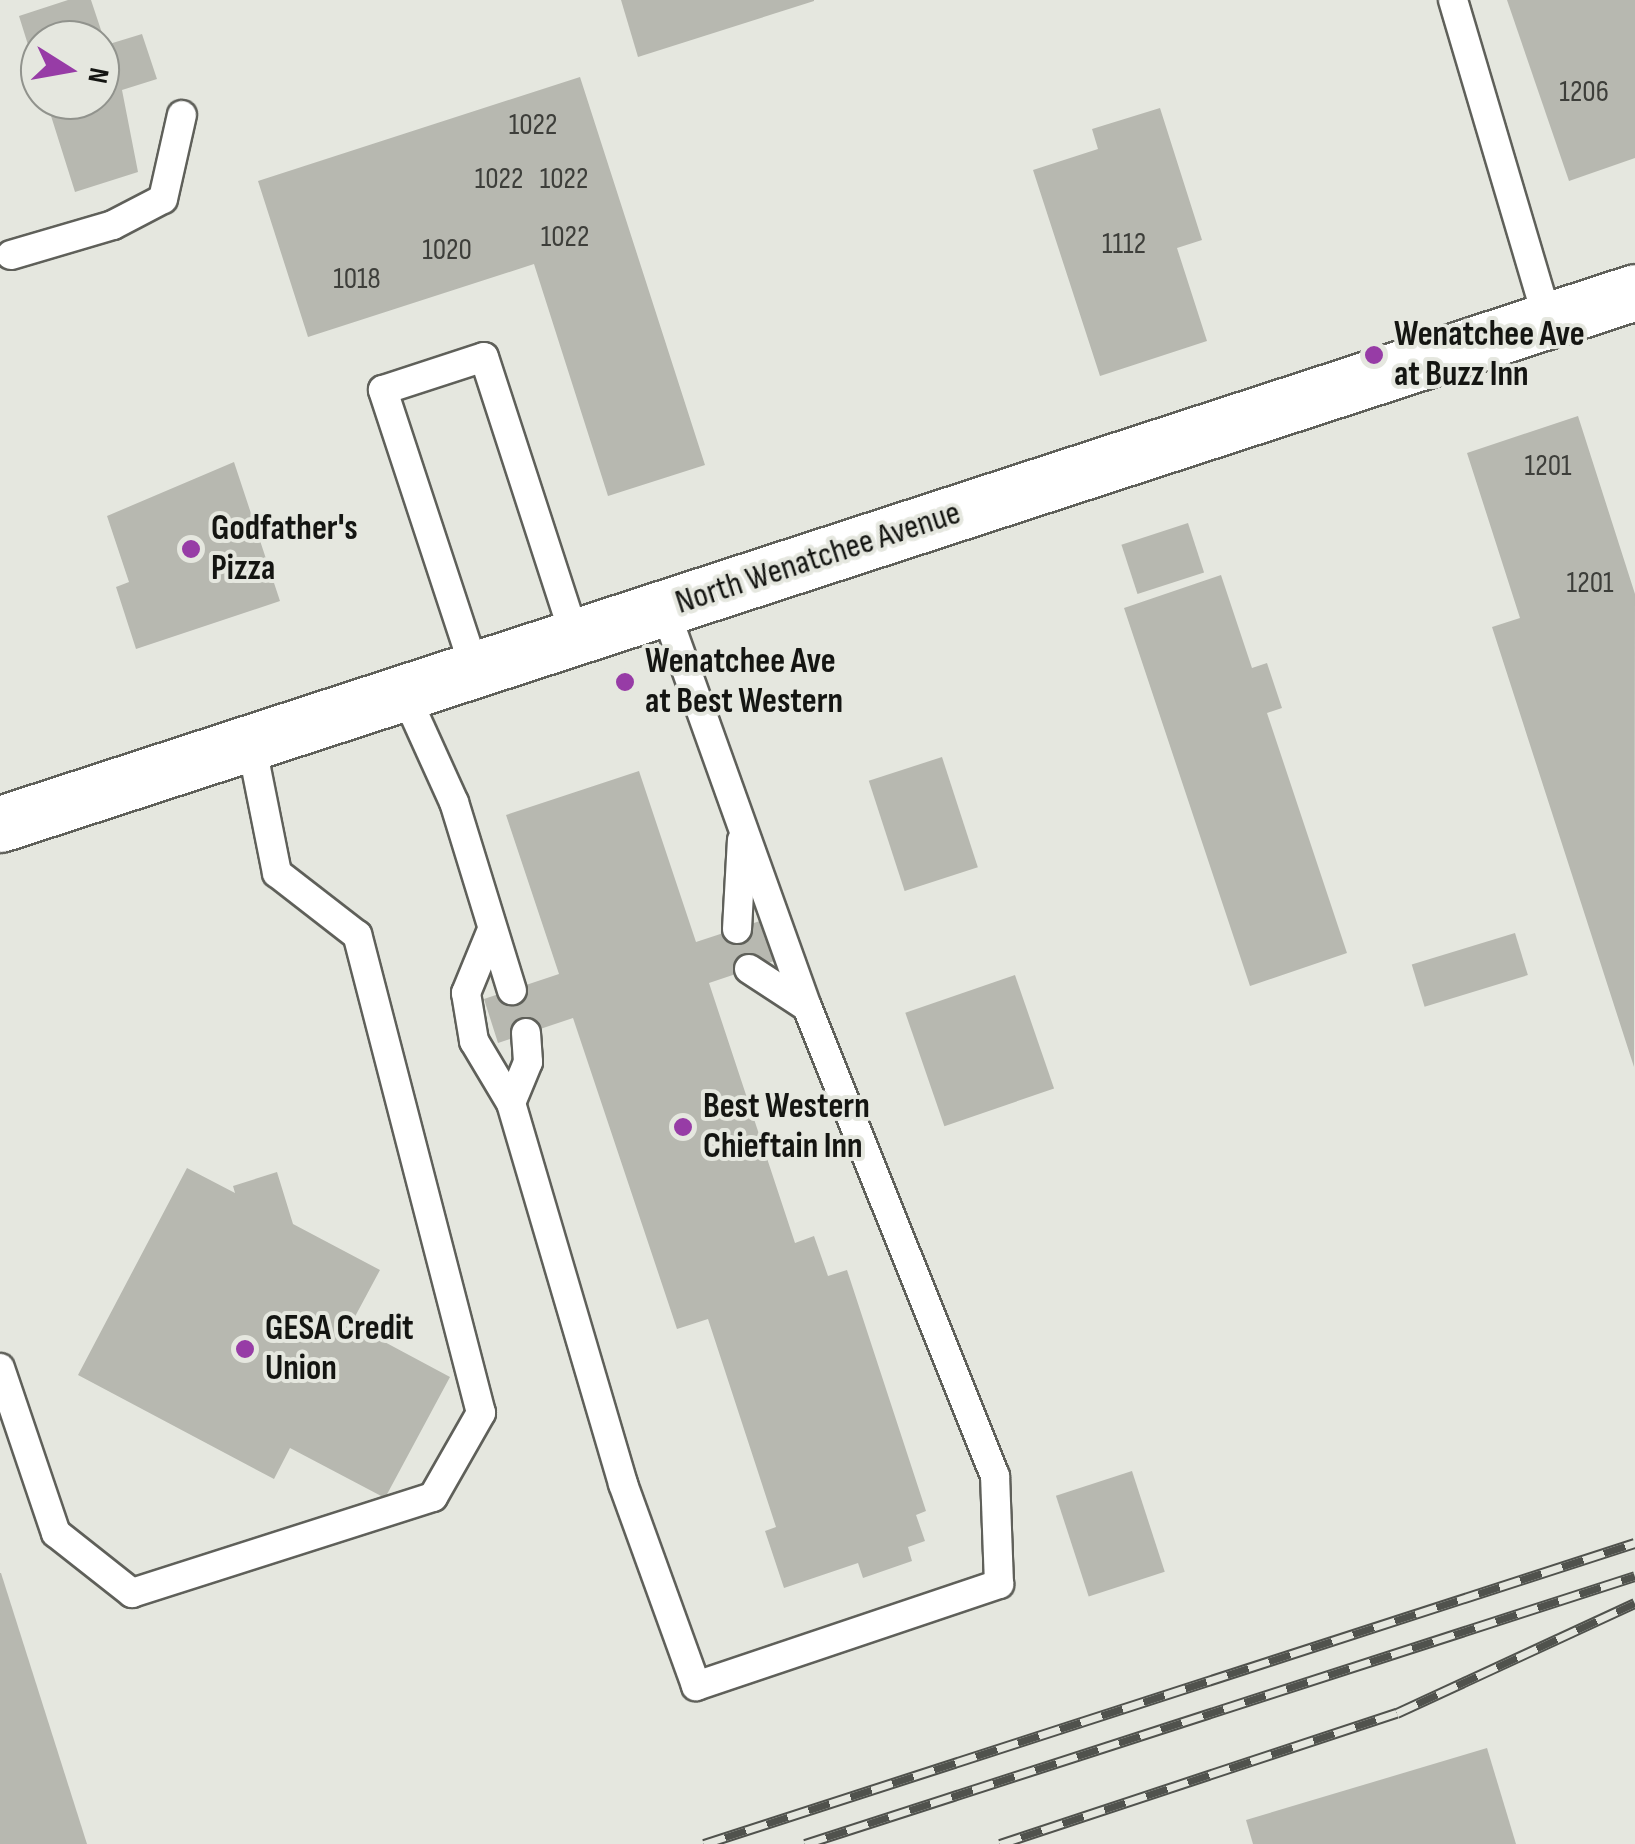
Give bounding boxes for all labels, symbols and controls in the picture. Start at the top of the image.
north arrow [20,20,120,120]
text: N [80,65,116,86]
house number: 1206 [1559,74,1609,110]
house number: 1022 [509,107,557,143]
house number: 1022 [475,161,523,197]
house number: 1022 [540,161,588,197]
house number: 1022 [541,219,589,255]
house number: 1112 [1102,226,1146,262]
house number: 1020 [422,232,472,268]
house number: 1018 [333,261,381,297]
place label: Wenatchee Ave at Buzz Inn [1394,314,1585,396]
marker: Wenatchee Ave at Buzz Inn [1363,344,1385,366]
house number: 1201 [1524,448,1572,484]
street label: North Wenatchee Avenue [670,492,966,624]
place label: Godfather's Pizza [211,508,358,590]
marker: Godfather's Pizza [180,538,202,560]
house number: 1201 [1566,565,1614,601]
place label: Wenatchee Ave at Best Western [645,641,843,723]
marker: Wenatchee Ave at Best Western [614,671,636,693]
place label: Best Western Chieftain Inn [703,1086,870,1168]
marker: Best Western Chieftain Inn [672,1116,694,1138]
place label: GESA Credit Union [265,1308,414,1390]
marker: GESA Credit Union [234,1338,256,1360]

